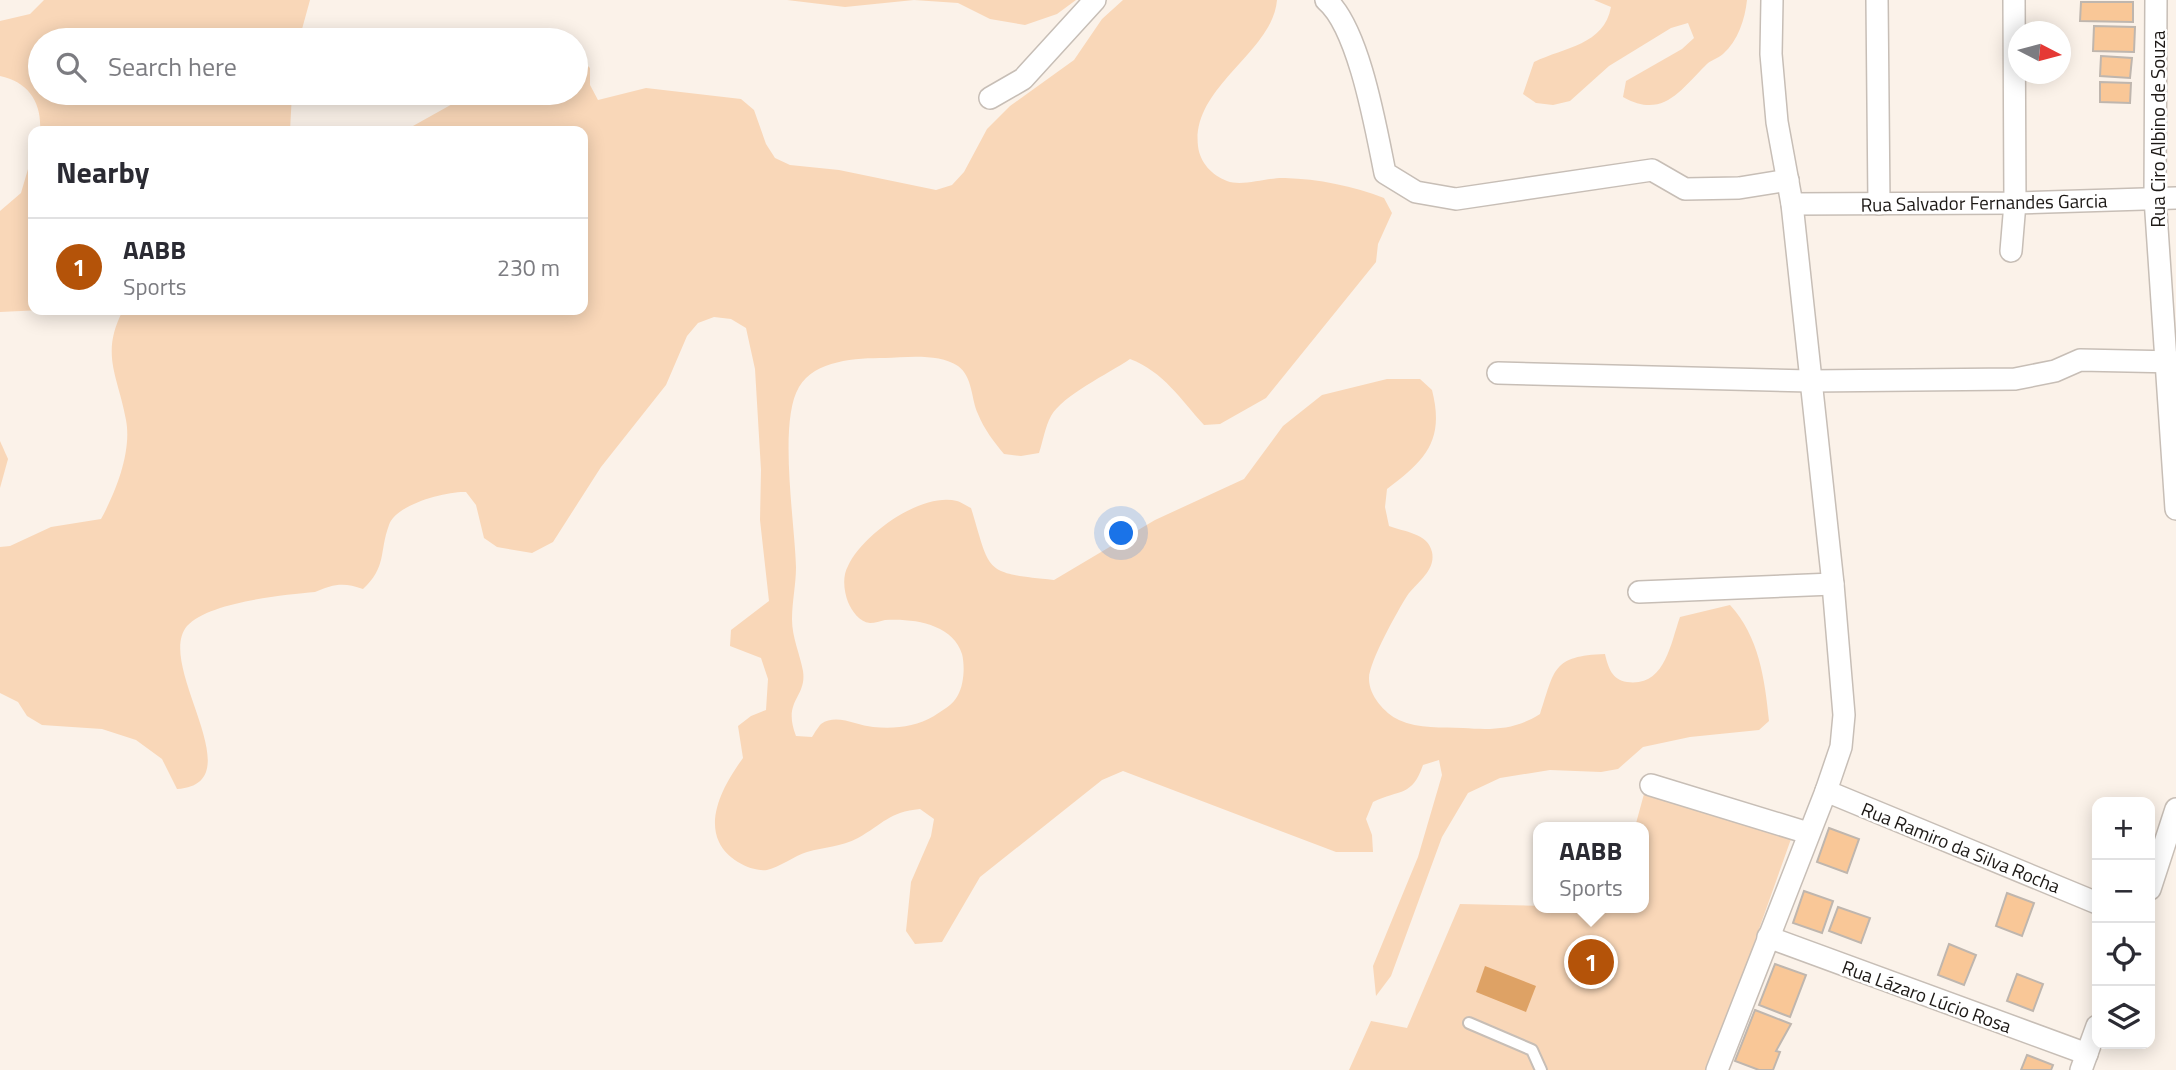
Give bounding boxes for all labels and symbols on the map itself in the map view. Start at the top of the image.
north arrow [2008,21,2071,84]
street label: Rua Ciro Albino de Souza [2143,30,2172,228]
street label: Rua Salvador Fernandes Garcia [1860,185,2108,219]
your location [1104,516,1138,550]
street label: Rua Ramiro da Silva Rocha [1857,794,2065,900]
pin: 1 [1568,936,1614,988]
street label: Rua Lázaro Lúcio Rosa [1838,952,2016,1040]

